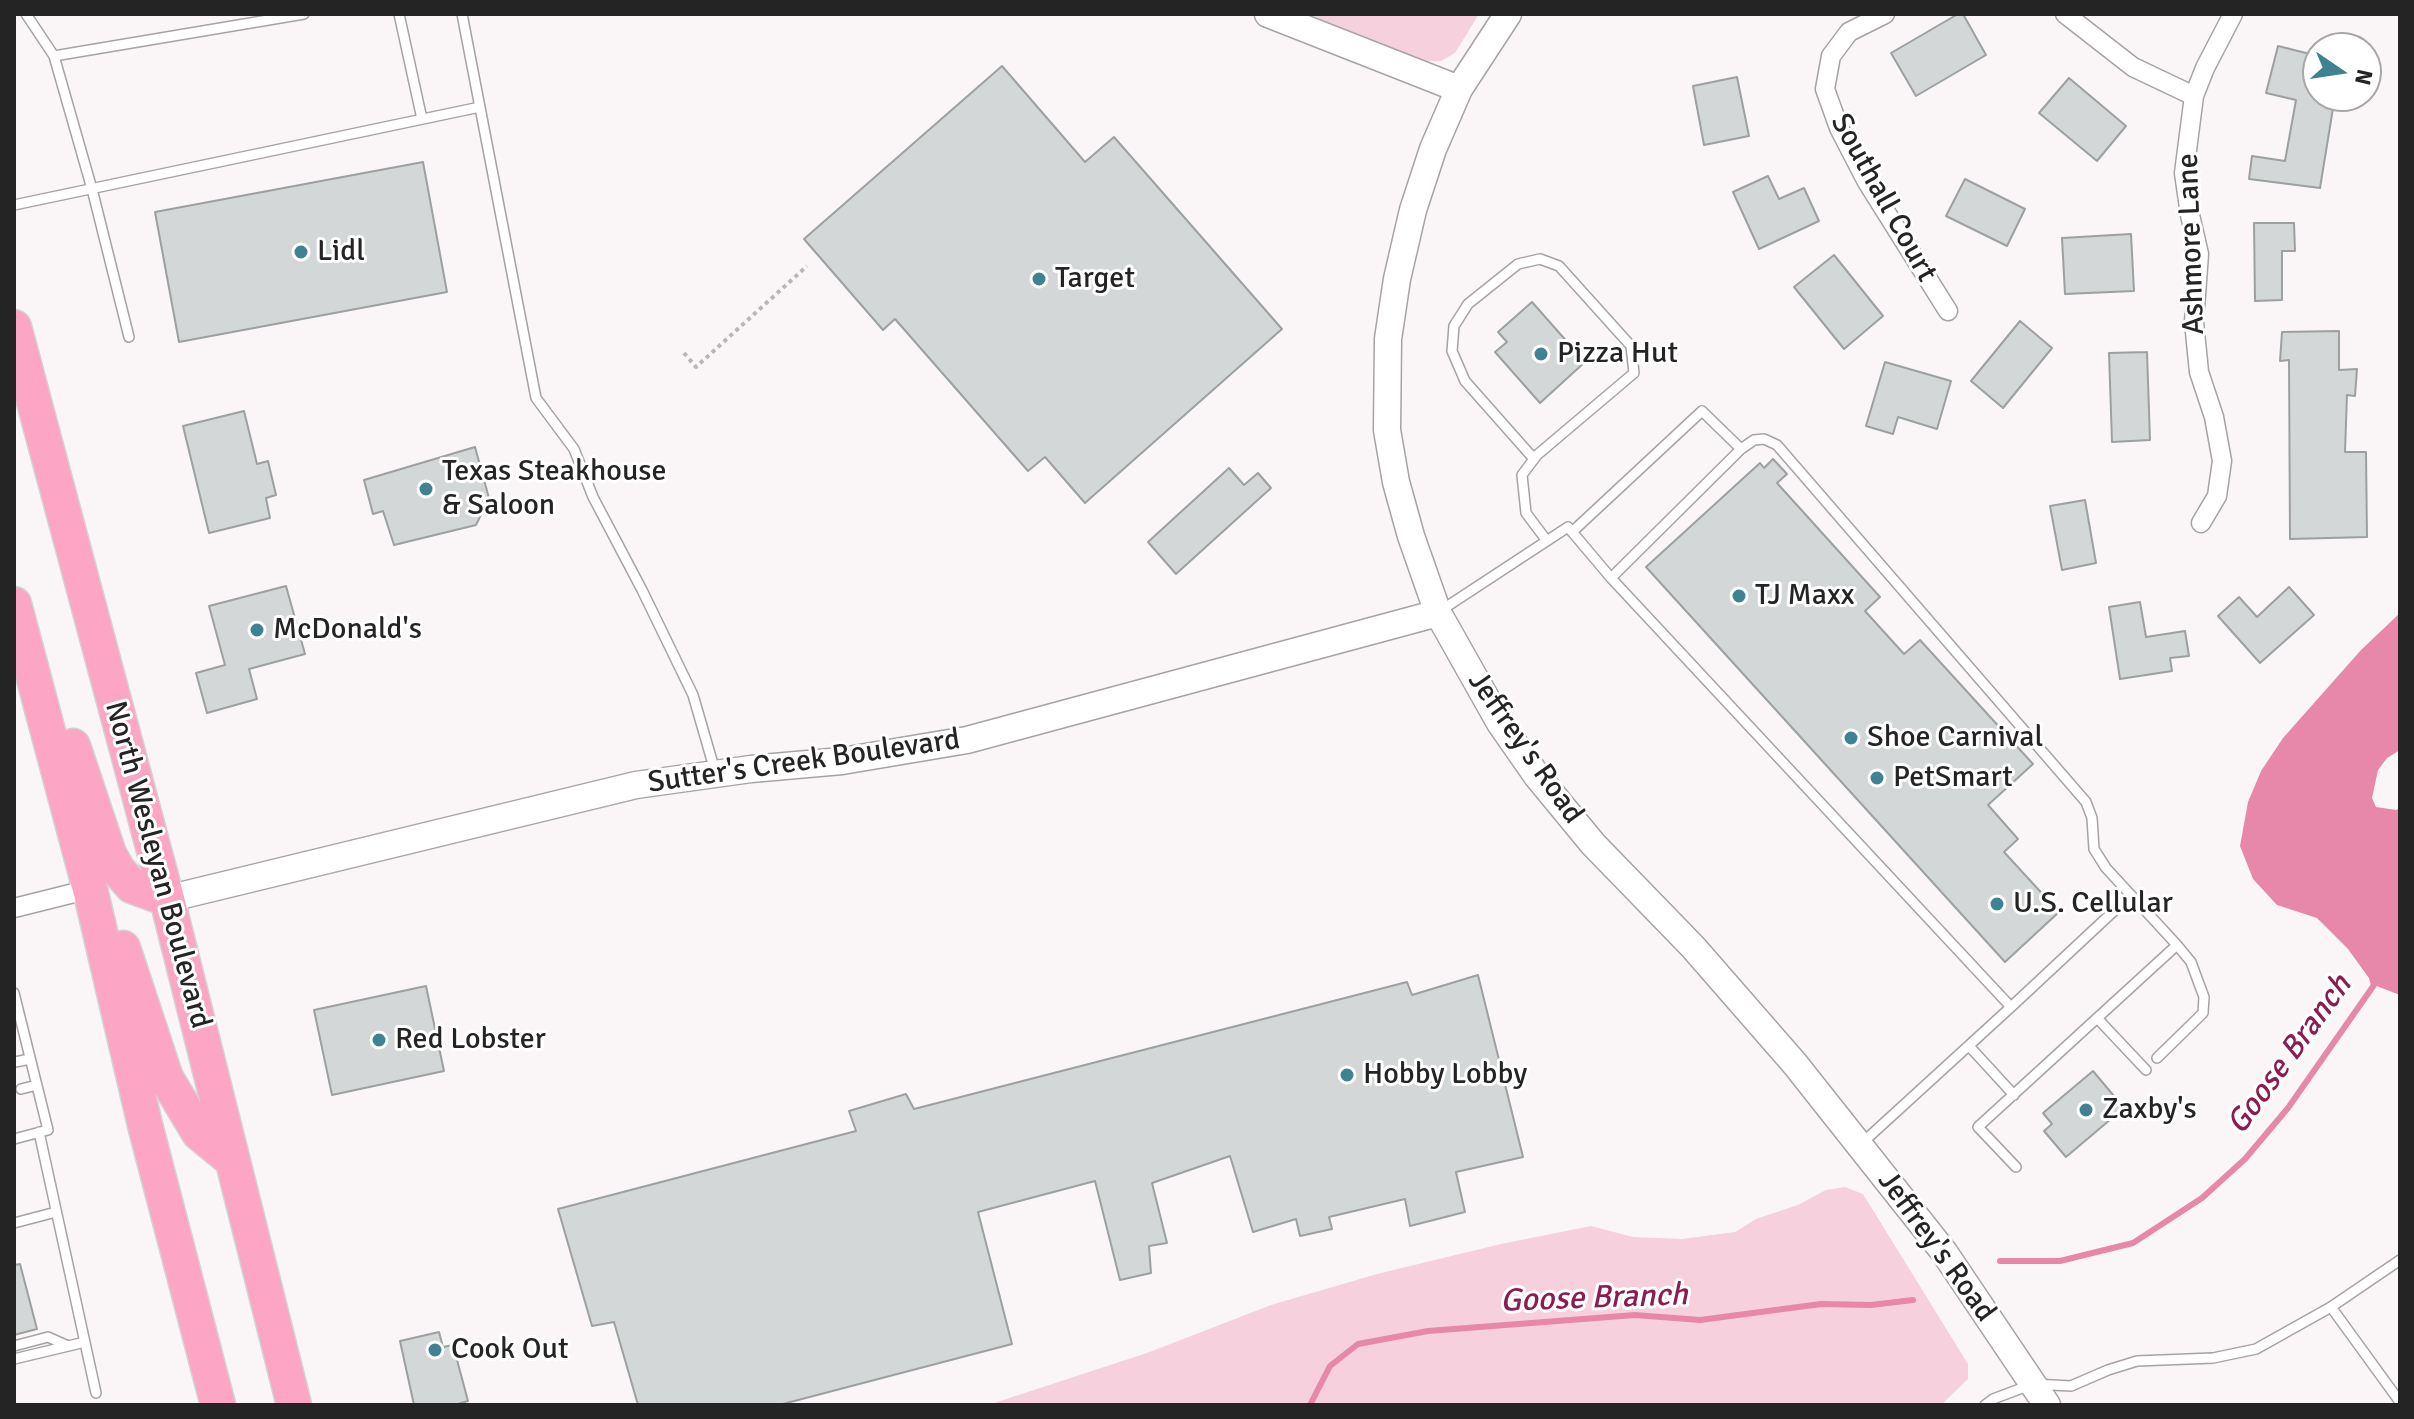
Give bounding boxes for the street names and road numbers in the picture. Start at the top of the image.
street label: Southall Court [1822,108,1944,288]
street label: Ashmore Lane [2171,153,2213,335]
street label: Jeffrey's Road [1459,665,1591,831]
street label: North Wesleyan Boulevard [96,697,218,1033]
street label: Sutter's Creek Boulevard [646,722,962,802]
street label: Jeffrey's Road [1869,1165,2003,1329]

